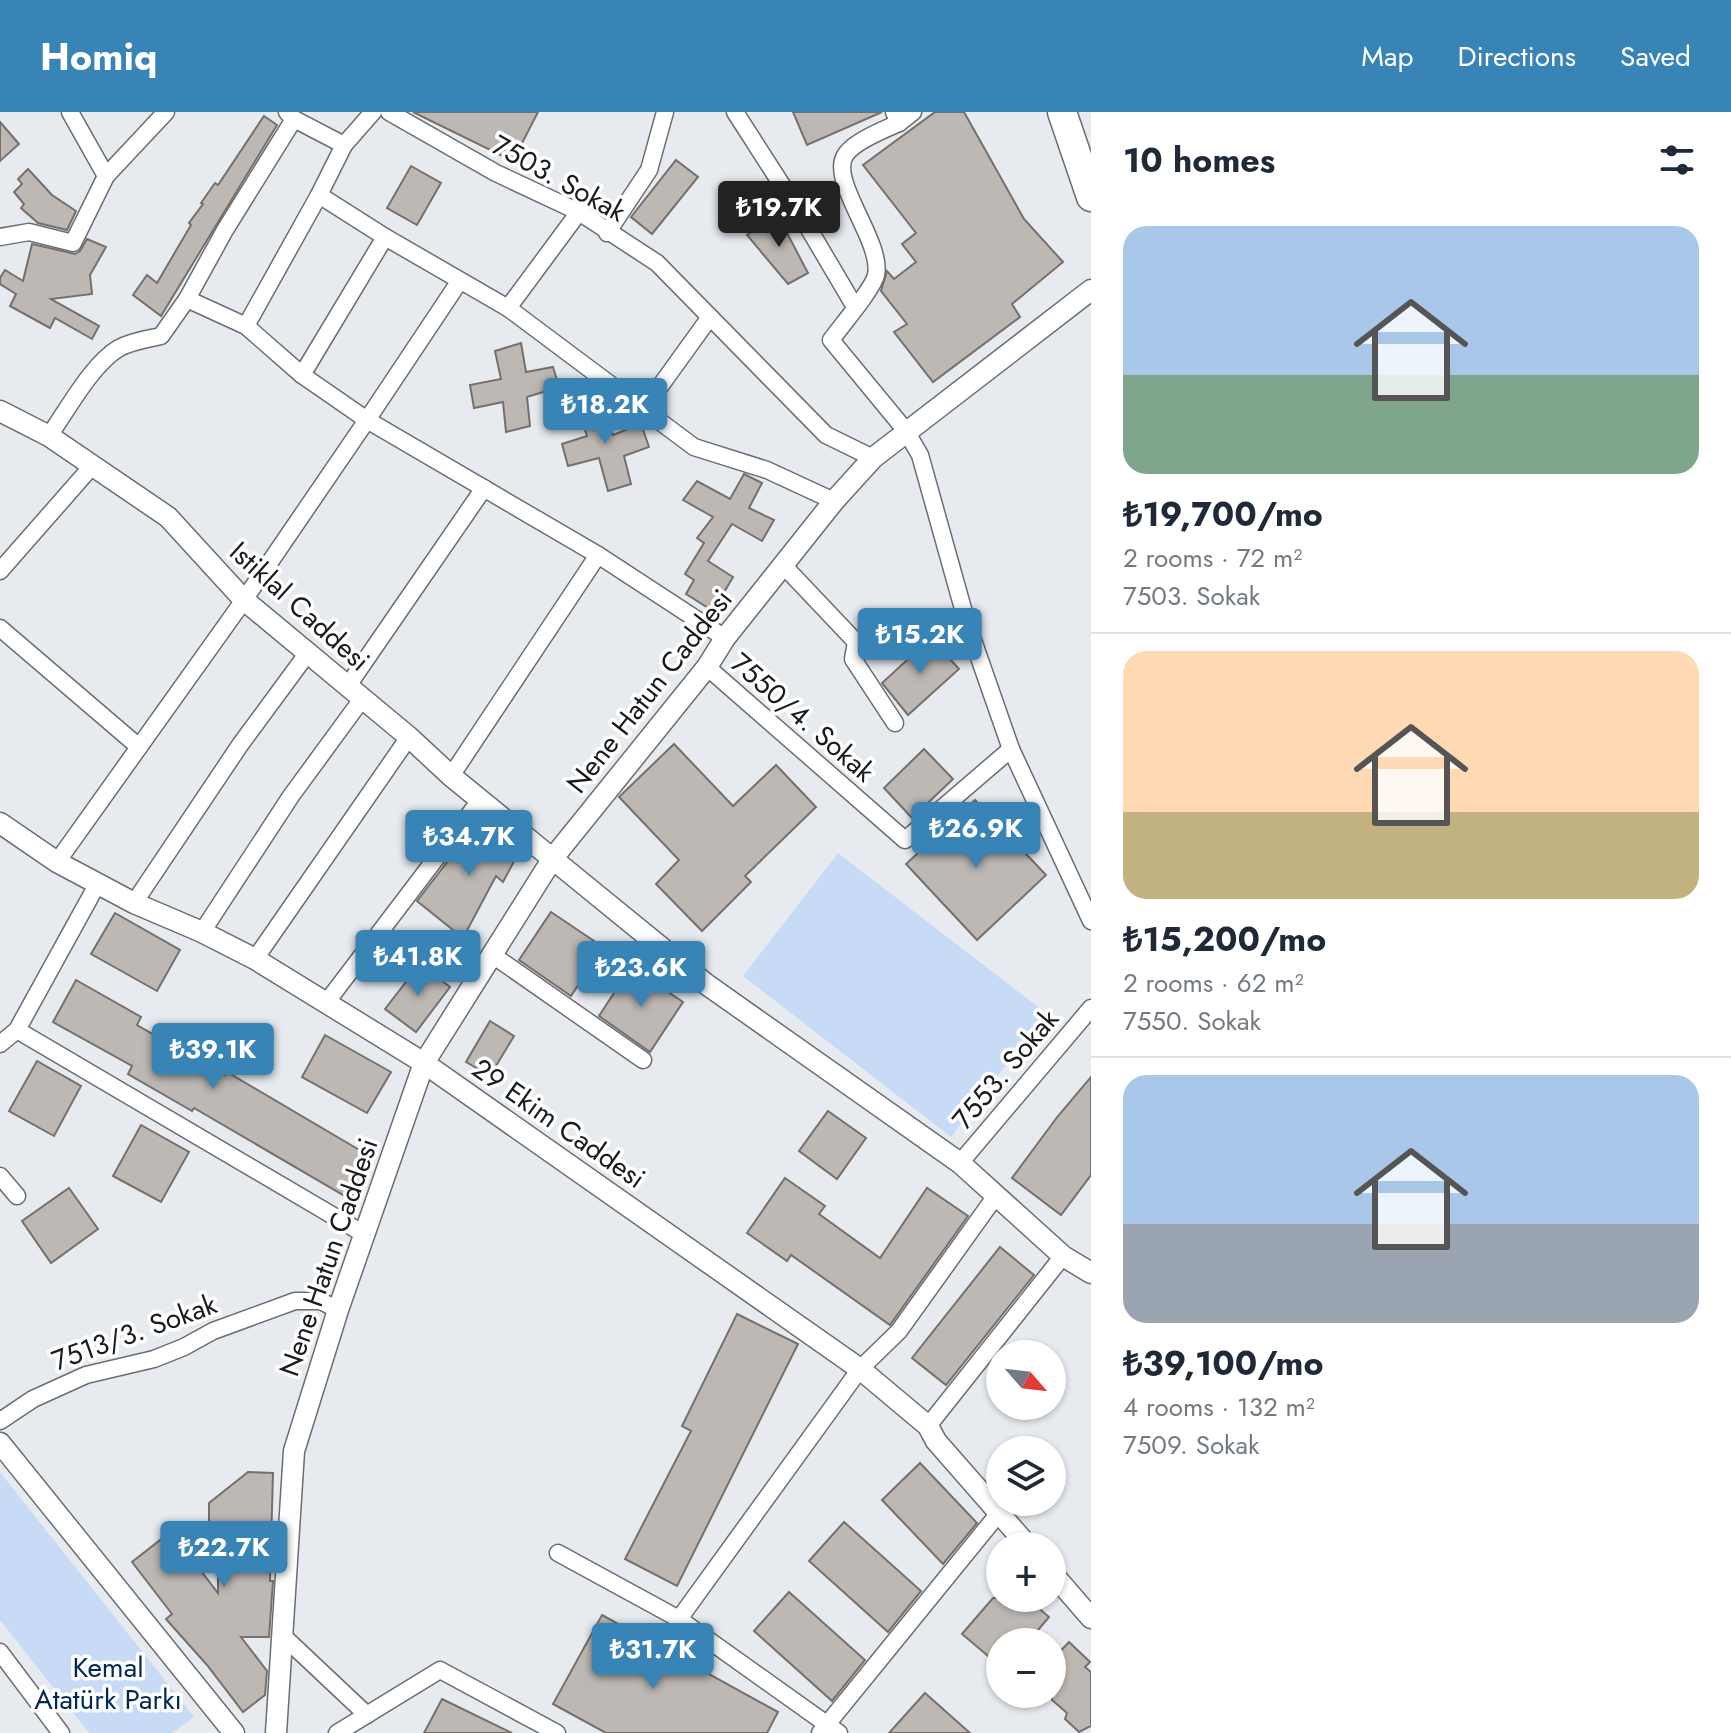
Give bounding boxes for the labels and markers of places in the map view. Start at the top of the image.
pin: ₺19.7K [714,181,844,249]
pin: ₺18.2K [540,378,670,446]
pin: ₺15.2K [855,608,985,676]
pin: ₺26.9K [911,802,1041,870]
pin: ₺34.7K [404,810,534,878]
pin: ₺41.8K [353,930,483,998]
pin: ₺23.6K [576,941,706,1009]
pin: ₺39.1K [148,1023,278,1091]
pin: ₺22.7K [159,1521,289,1589]
pin: ₺31.7K [588,1623,718,1691]

